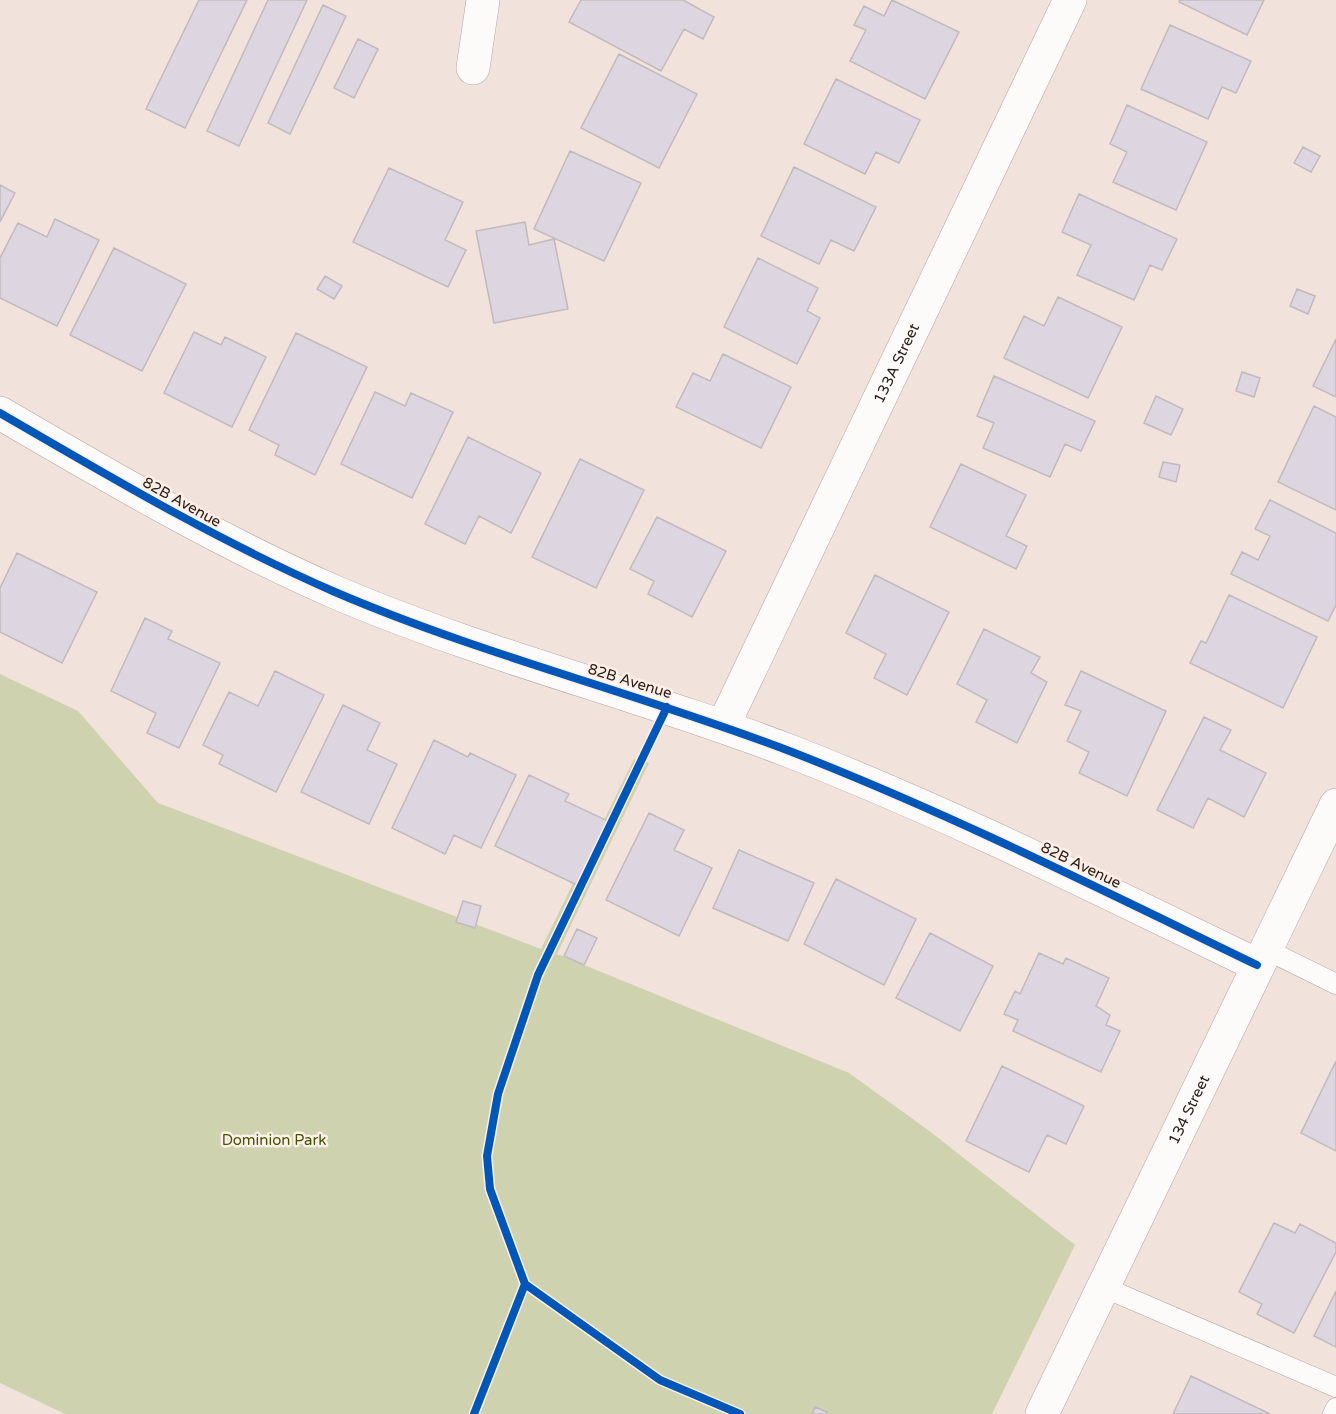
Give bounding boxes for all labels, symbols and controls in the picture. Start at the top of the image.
street label: 133A Street [870,320,923,406]
street label: 82B Avenue [140,473,224,531]
street label: 82B Avenue [586,660,674,702]
street label: 82B Avenue [1038,838,1124,892]
street label: 134 Street [1165,1072,1213,1147]
park label: Dominion Park [222,1131,326,1149]

